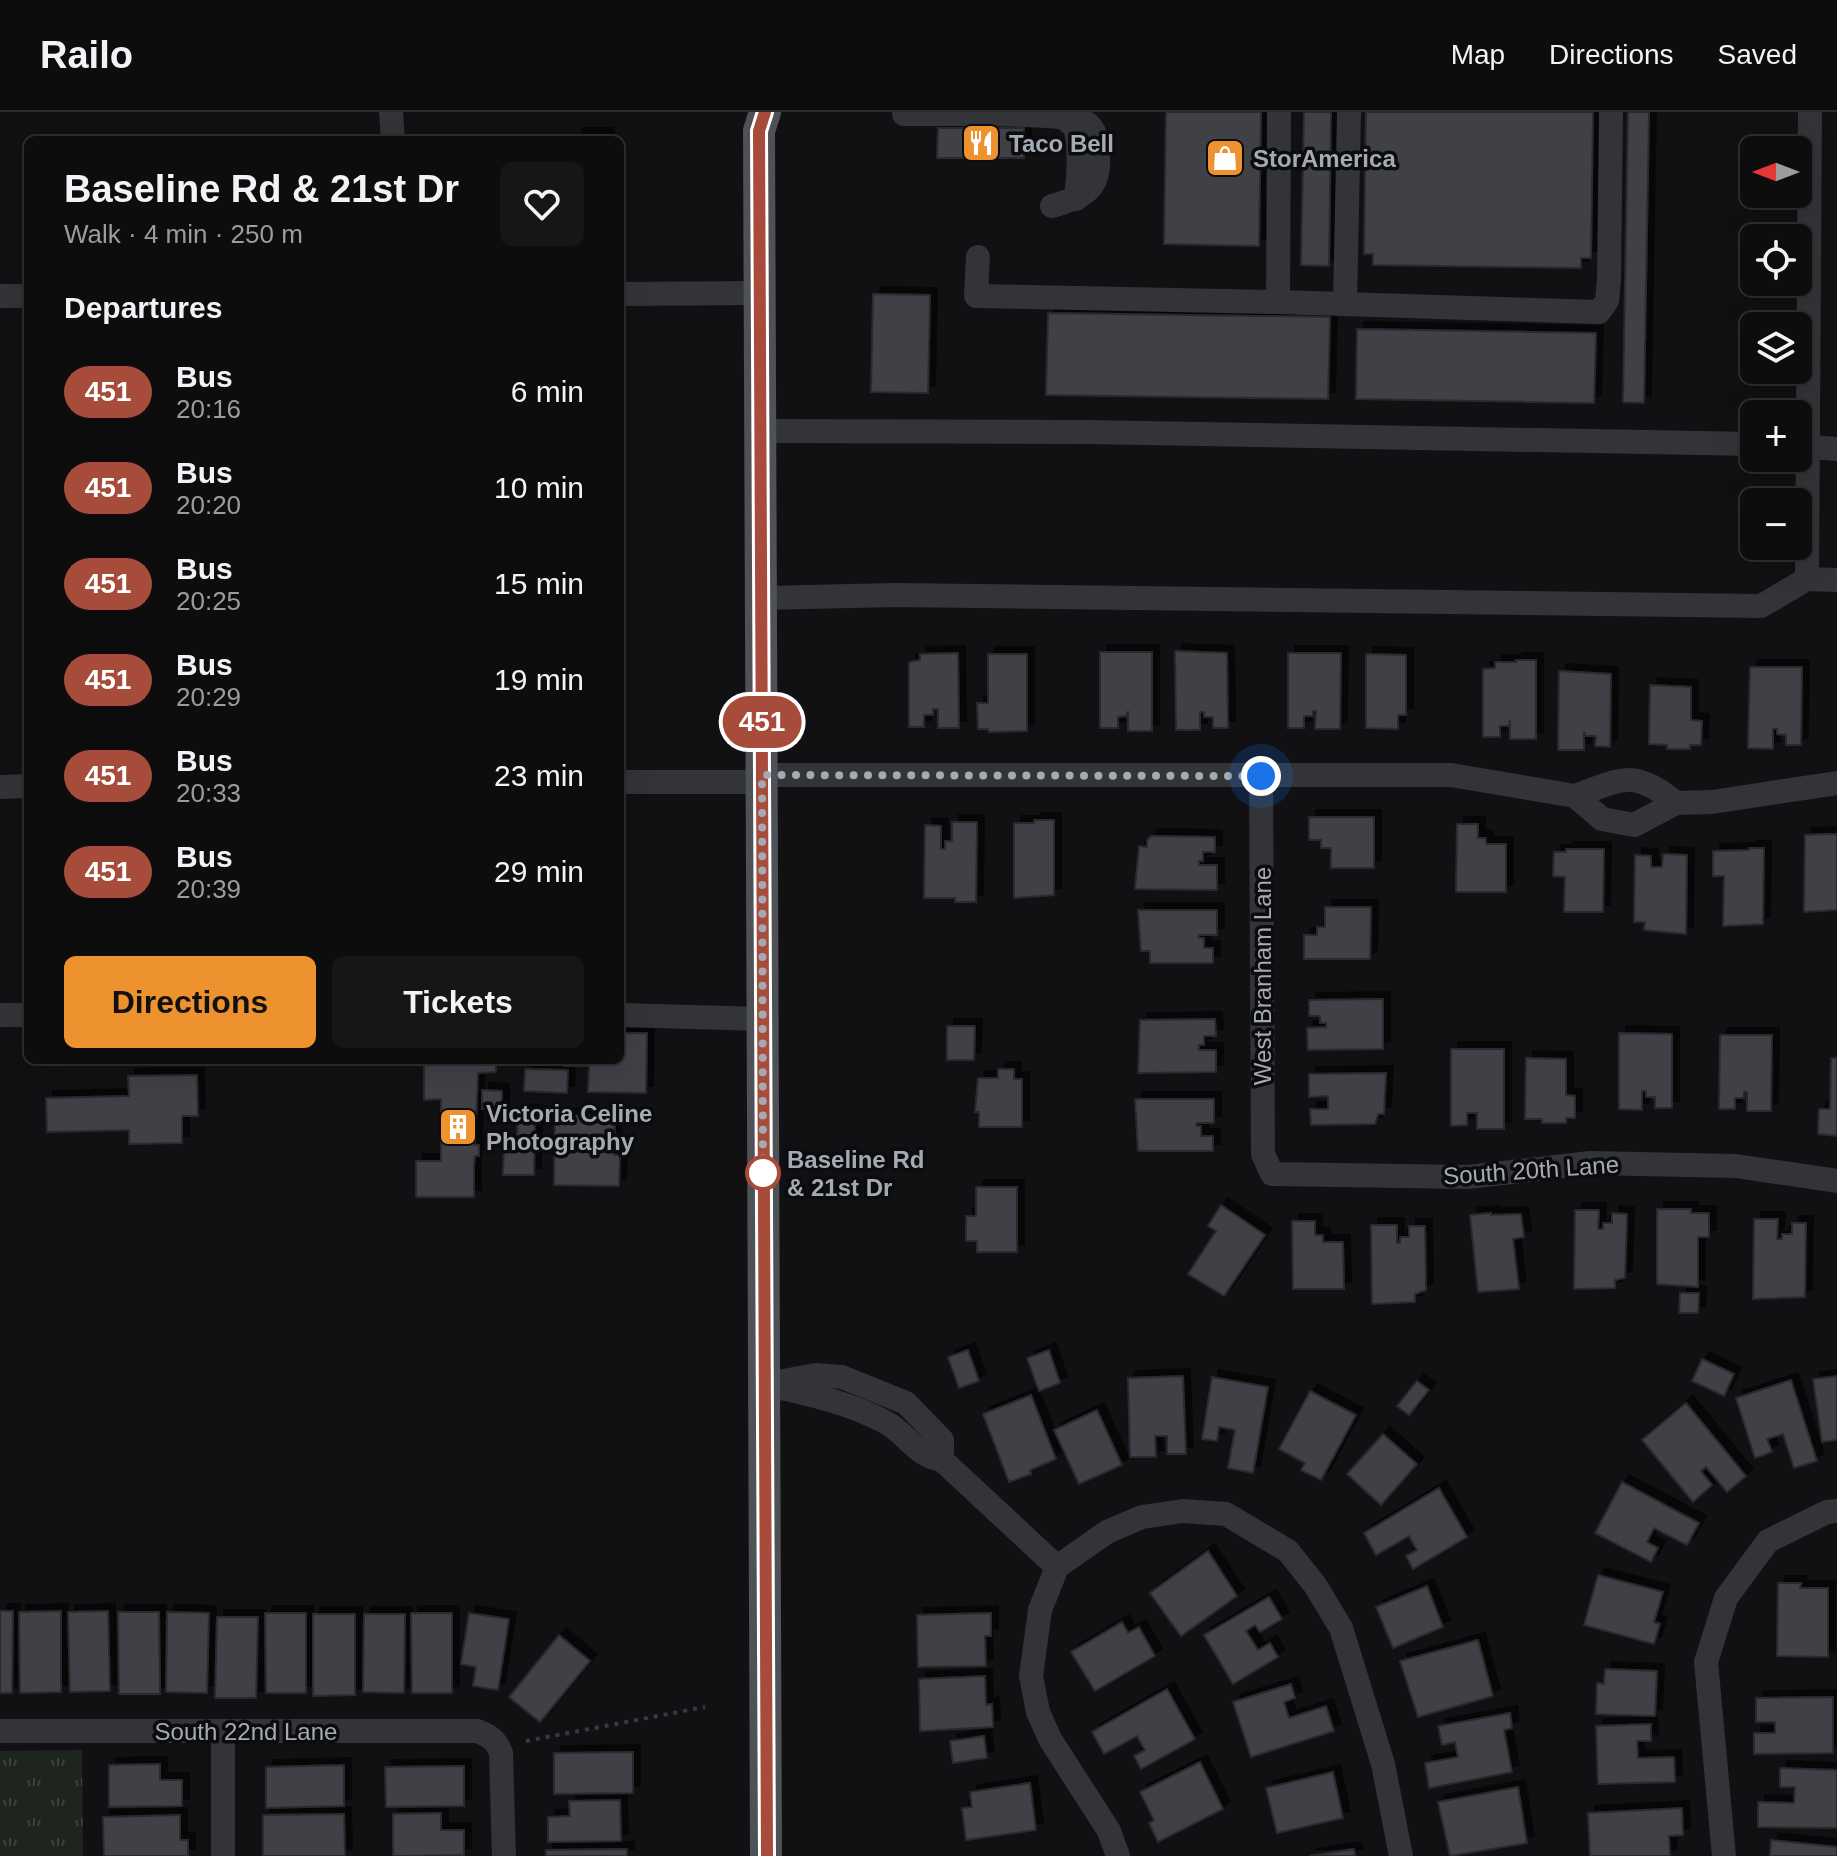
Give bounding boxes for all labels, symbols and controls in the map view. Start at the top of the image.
text: Railo [40,34,133,76]
text: Map [1451,39,1505,70]
text: Directions [1549,39,1674,70]
text: Saved [1718,39,1797,70]
restaurant icon: Taco Bell [960,122,1002,164]
place label: Taco Bell [1009,130,1114,157]
north arrow [1740,136,1812,208]
map controls [1740,136,1812,560]
shop icon: StorAmerica [1204,137,1246,179]
place label: StorAmerica [1253,145,1396,172]
button: heart [500,162,584,246]
text: Baseline Rd & 21st Dr [64,168,459,210]
text: Walk · 4 min · 250 m [64,219,303,249]
button: locate [1740,224,1812,296]
text: Departures [64,291,222,324]
button: layers [1740,312,1812,384]
text: Bus [176,360,233,393]
text: 6 min [511,375,584,408]
text: 451 [85,376,131,407]
text: 20:16 [176,394,241,424]
button: + [1740,400,1812,472]
text: Bus [176,456,233,489]
text: 10 min [494,471,584,504]
text: 451 [85,472,131,503]
button: − [1740,488,1812,560]
text: 20:20 [176,490,241,520]
text: Bus [176,552,233,585]
text: 15 min [494,567,584,600]
text: 451 [85,568,131,599]
text: 20:25 [176,586,241,616]
text: Bus [176,648,233,681]
text: 19 min [494,663,584,696]
text: 451 [85,664,131,695]
text: 20:29 [176,682,241,712]
line badge: 451 [716,696,808,748]
text: 451 [739,706,785,737]
text: Bus [176,744,233,777]
your location [1241,756,1281,796]
text: 23 min [494,759,584,792]
text: 451 [85,760,131,791]
text: 20:33 [176,778,241,808]
text: Bus [176,840,233,873]
text: 29 min [494,855,584,888]
text: 451 [85,856,131,887]
street label: West Branham Lane [1249,867,1276,1085]
text: 20:39 [176,874,241,904]
button: Directions [64,956,316,1048]
button: Tickets [332,956,584,1048]
place label: Victoria Celine Photography [486,1100,652,1155]
building icon: Victoria Celine Photography [437,1106,479,1148]
place label: Baseline Rd & 21st Dr [787,1146,924,1201]
street label: South 20th Lane [1442,1150,1620,1190]
marker: Baseline Rd & 21st Dr [746,1156,780,1190]
street label: South 22nd Lane [155,1718,337,1745]

